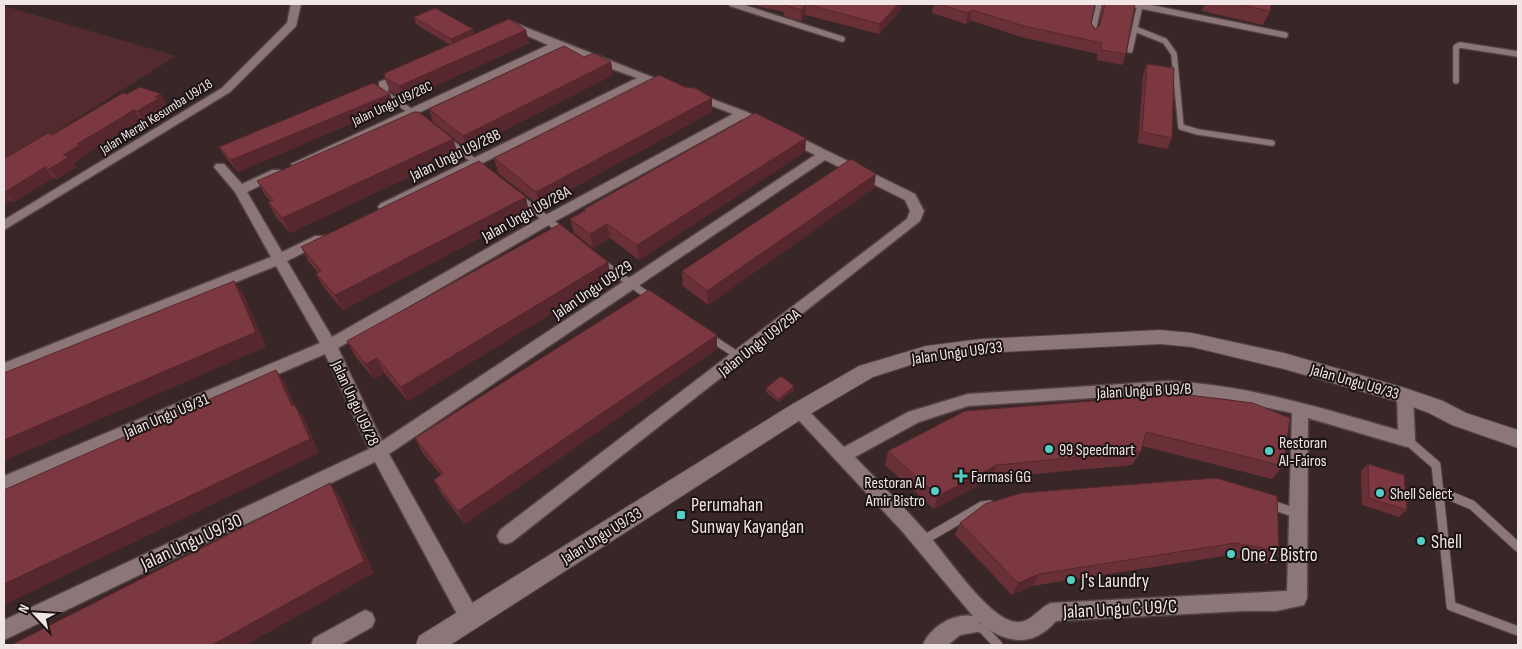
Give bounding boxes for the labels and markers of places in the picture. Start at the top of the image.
place label: Restoran Al-Fairos [1278,434,1327,471]
place label: 99 Speedmart [1059,441,1135,460]
marker: 99 Speedmart [1043,443,1055,455]
marker: Restoran Al-Fairos [1263,445,1275,457]
place label: Farmasi GG [971,468,1031,487]
marker: Farmasi GG [955,470,967,482]
place label: Restoran Al Amir Bistro [864,474,925,511]
marker: Restoran Al Amir Bistro [929,485,941,497]
place label: Shell Select [1390,485,1453,504]
marker: Shell Select [1374,487,1386,499]
place label: Perumahan Sunway Kayangan [691,494,804,539]
marker: Perumahan Sunway Kayangan [675,509,687,521]
place label: Shell [1431,531,1462,554]
marker: Shell [1415,535,1427,547]
place label: One Z Bistro [1241,544,1318,567]
marker: One Z Bistro [1225,548,1237,560]
place label: J's Laundry [1080,570,1150,593]
marker: J's Laundry [1065,574,1077,586]

